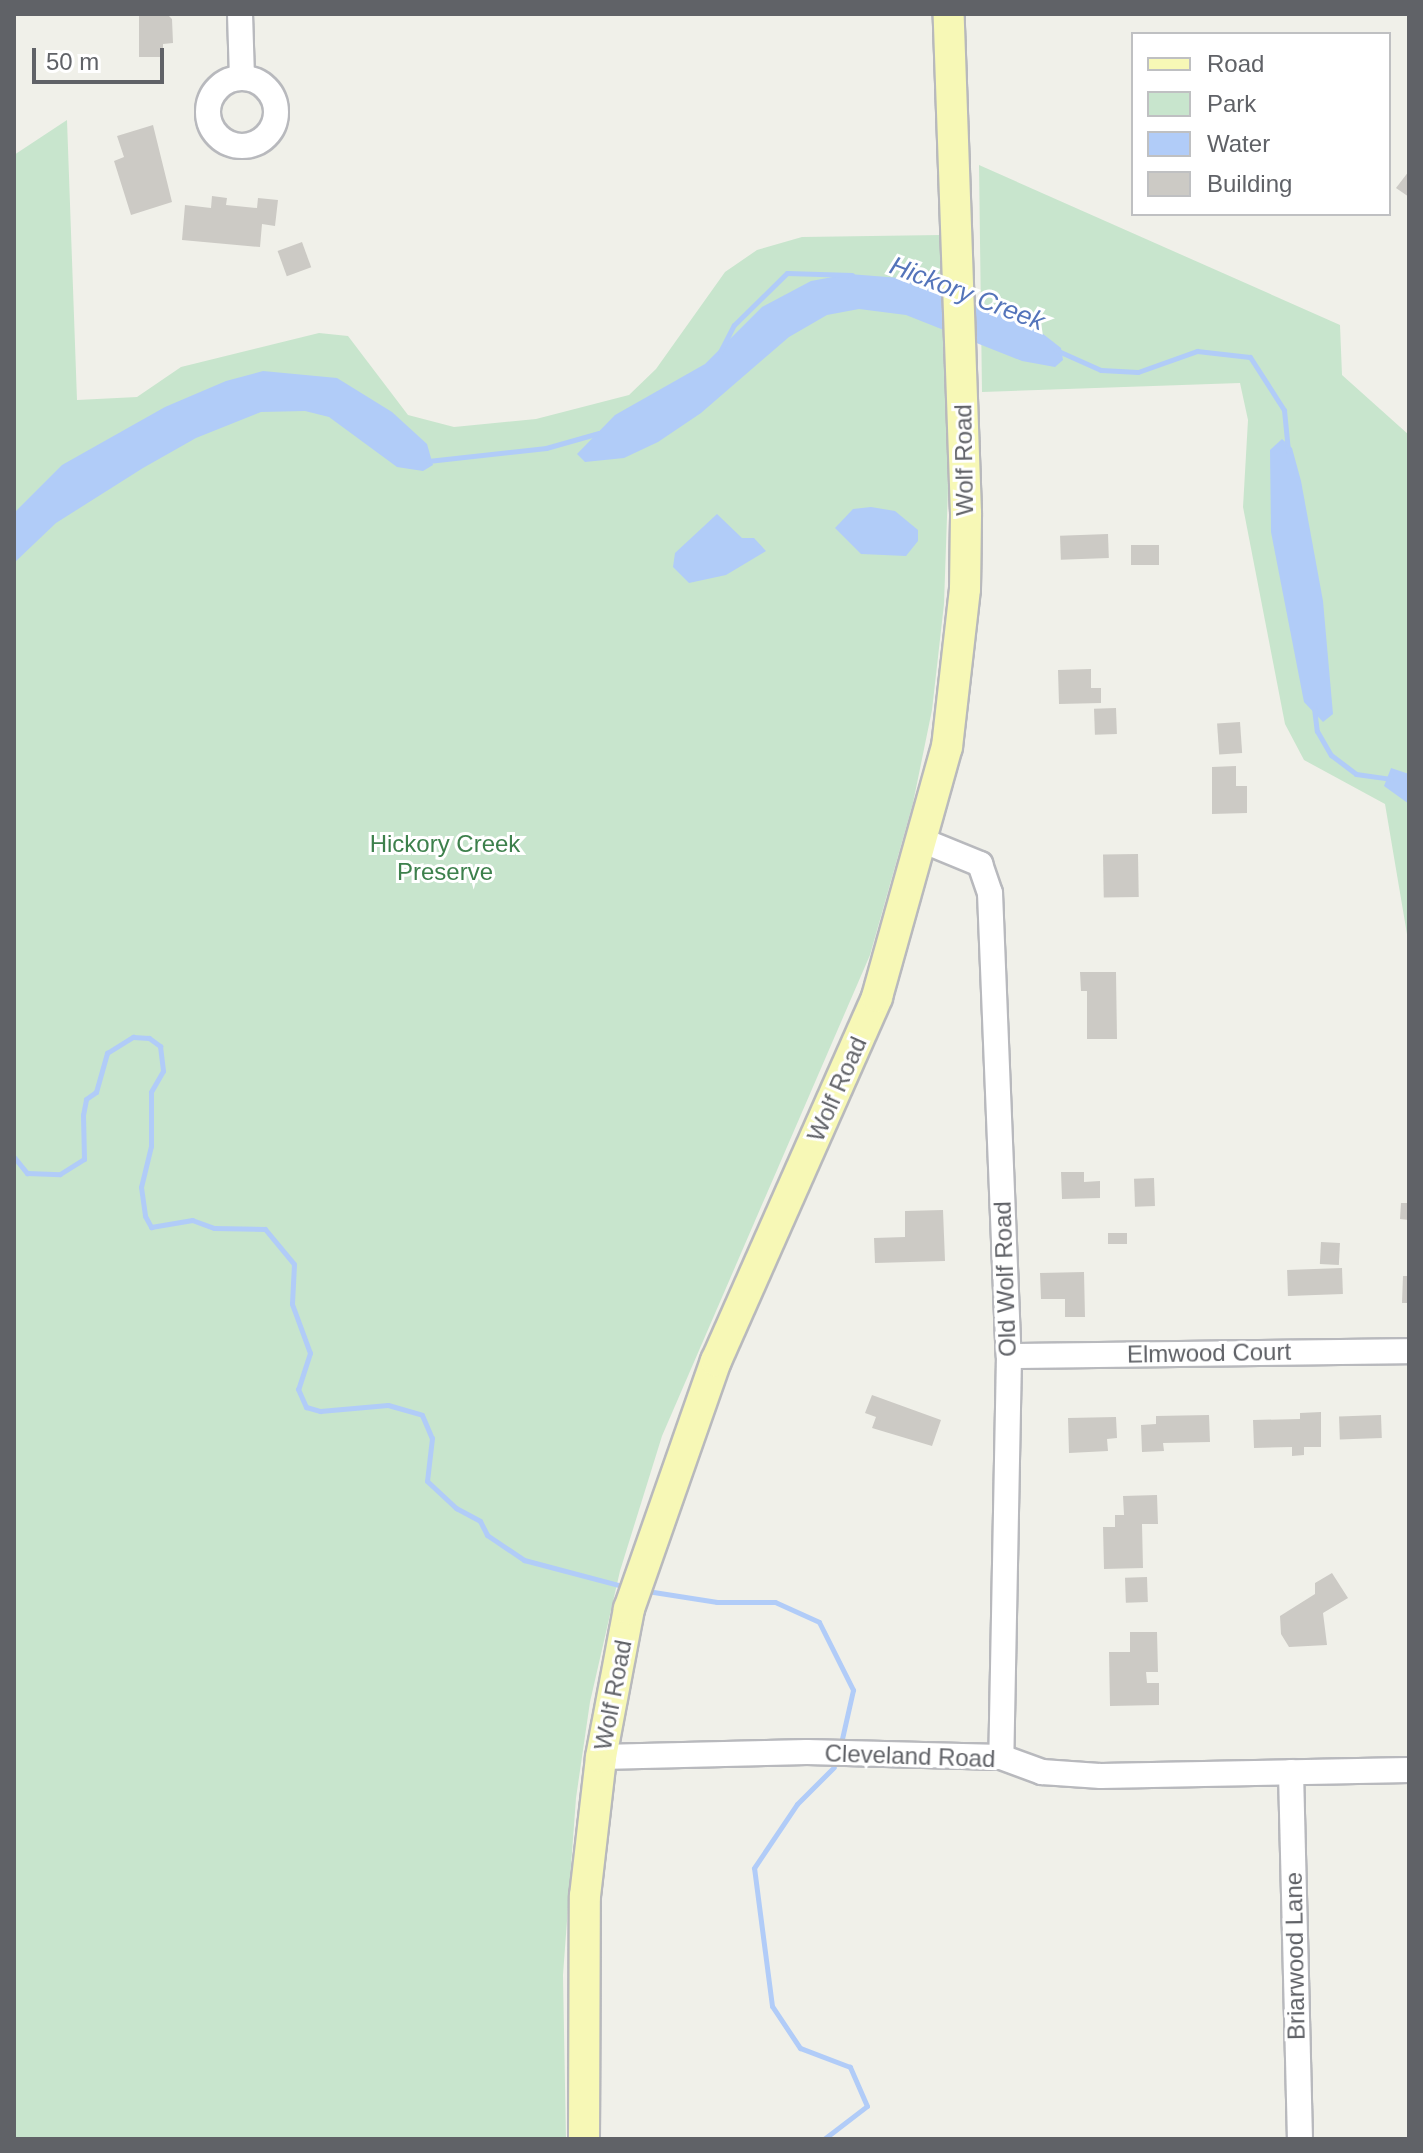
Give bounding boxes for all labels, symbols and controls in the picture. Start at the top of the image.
scale bar [36,32,168,82]
legend [1131,32,1391,216]
text: 50 m [46,48,99,75]
text: Road [1207,50,1264,77]
text: Park [1207,90,1256,117]
text: Water [1207,130,1270,157]
text: Building [1207,170,1292,197]
water label: Hickory Creek [885,250,1049,338]
street label: Wolf Road [949,404,979,516]
park label: Hickory Creek Preserve [370,830,520,886]
street label: Wolf Road [801,1032,873,1146]
street label: Old Wolf Road [988,1201,1022,1357]
street label: Elmwood Court [1127,1337,1291,1369]
street label: Wolf Road [588,1637,638,1753]
street label: Cleveland Road [824,1739,996,1773]
street label: Briarwood Lane [1279,1872,1311,2040]

